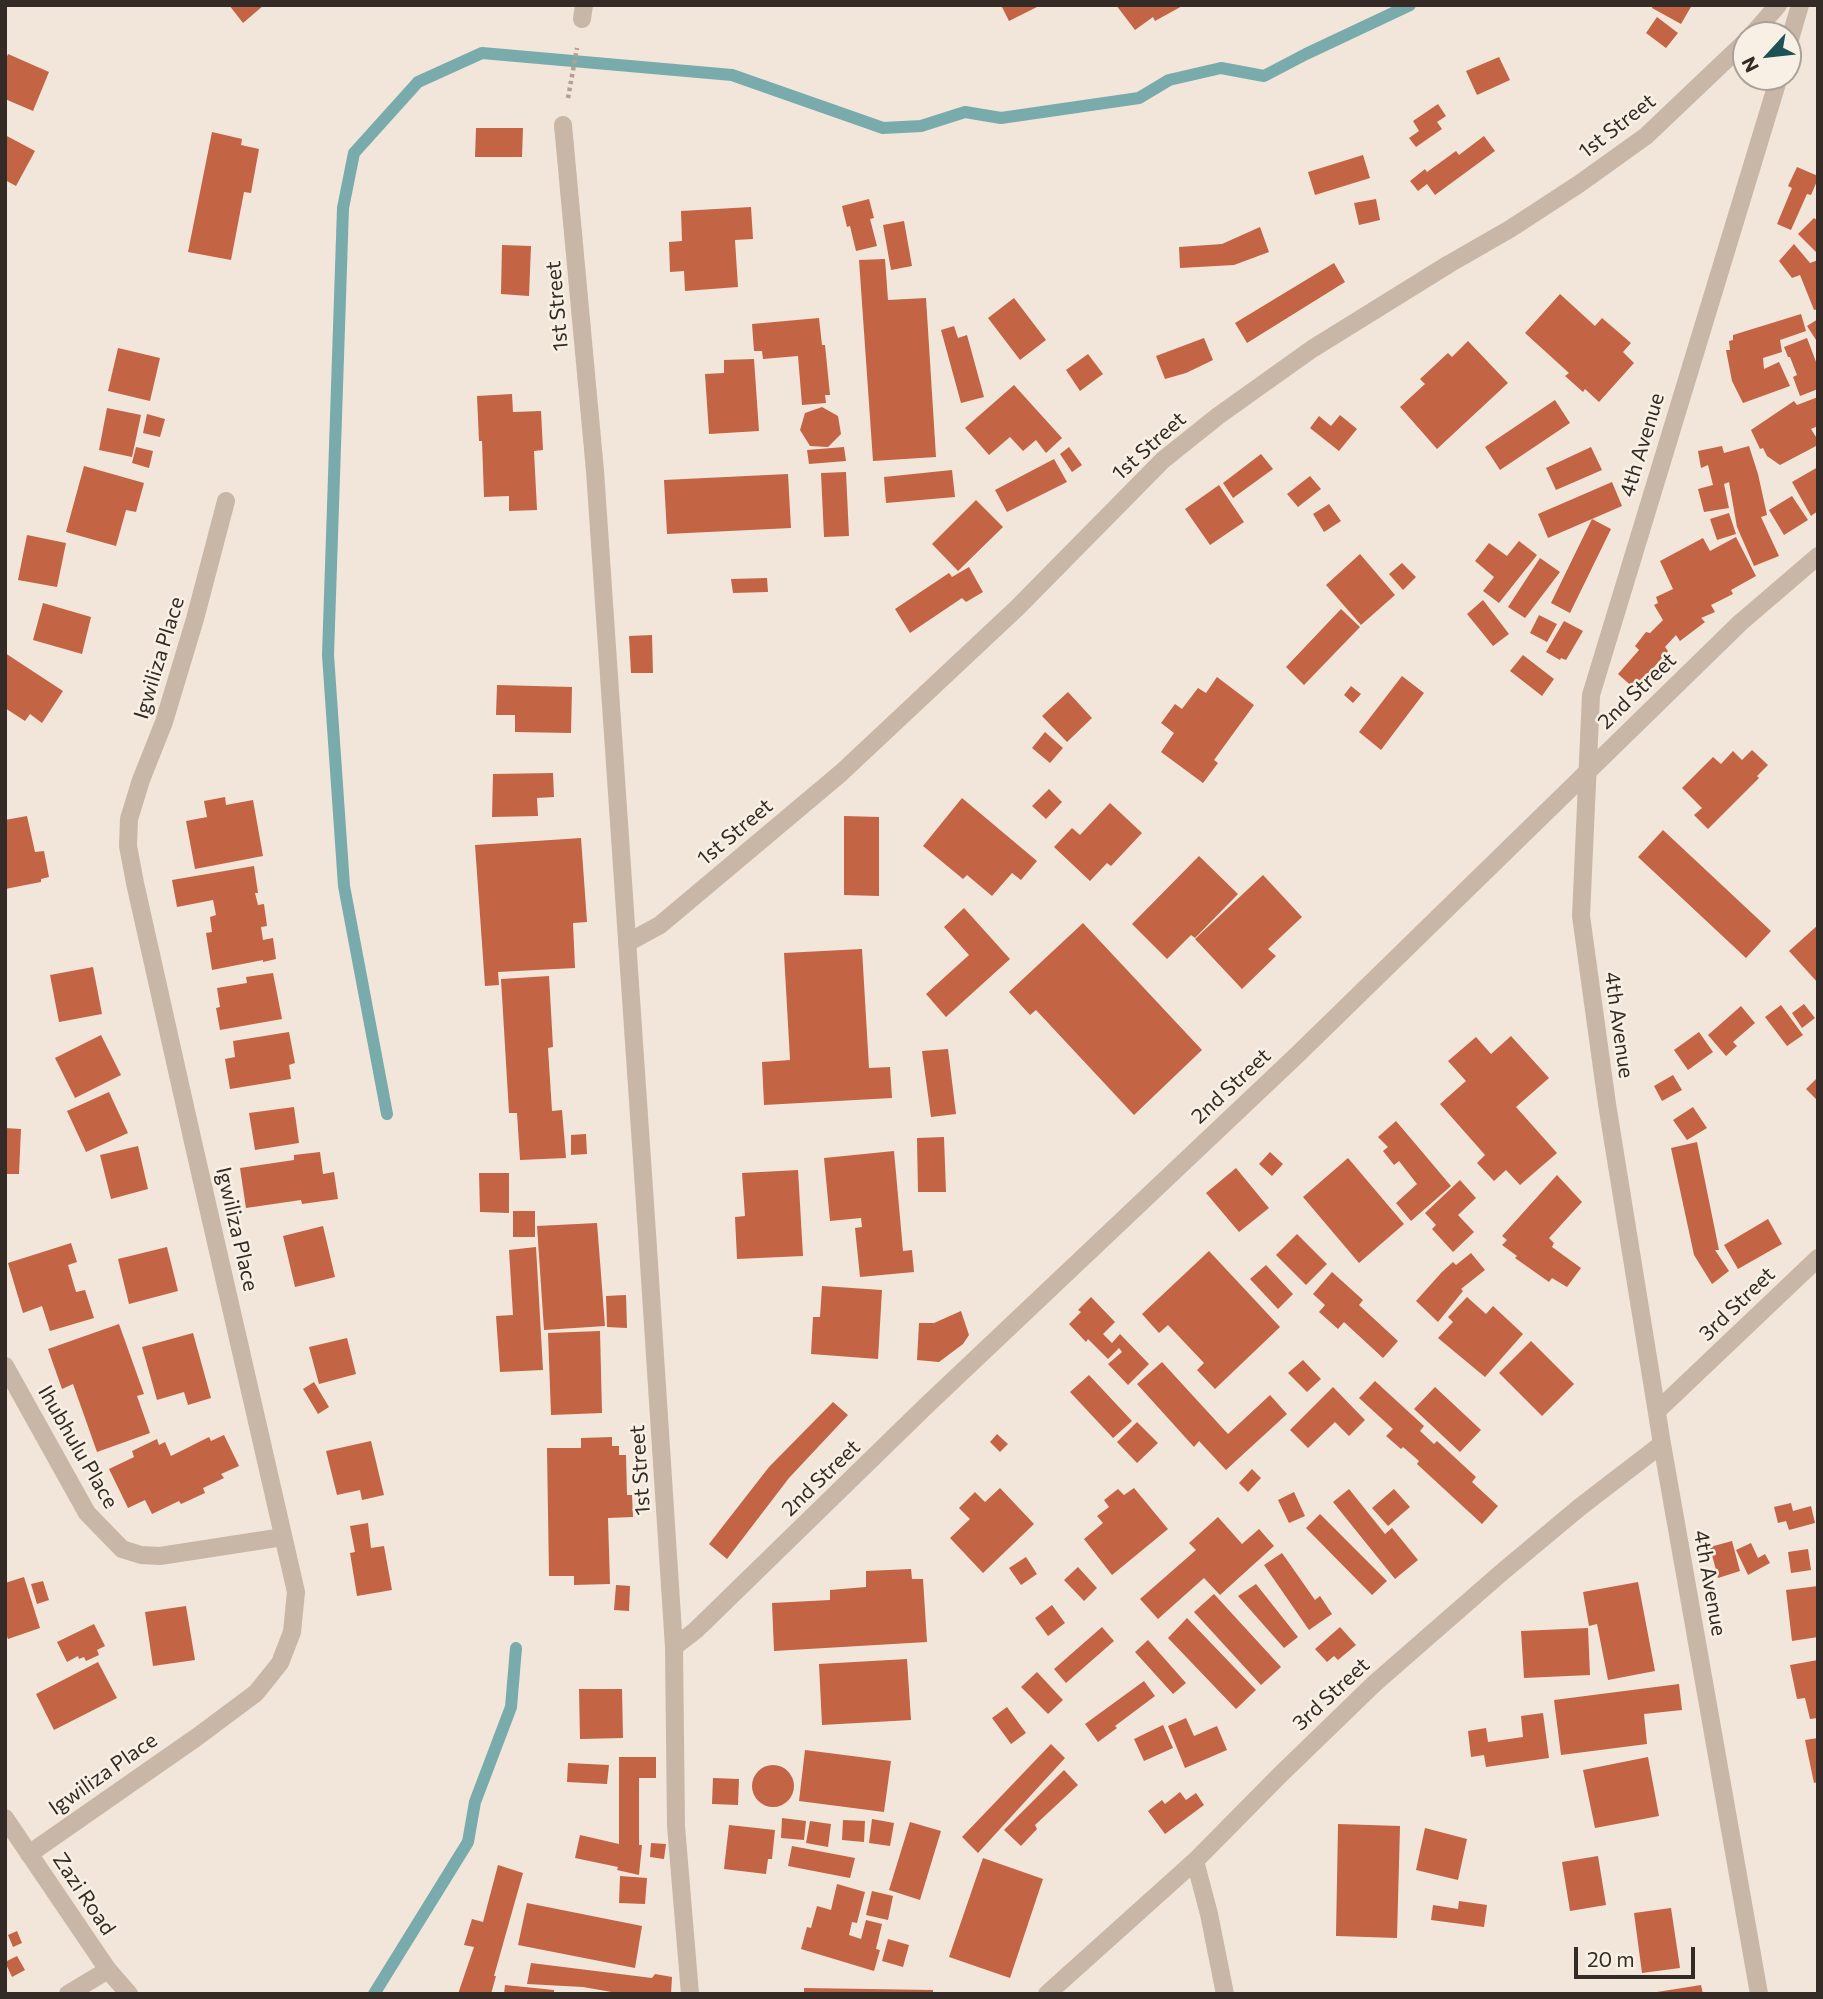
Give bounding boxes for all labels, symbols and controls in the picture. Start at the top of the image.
north arrow [1732,21,1802,91]
text: N [1736,53,1763,76]
street label: 1st Street [1574,88,1660,164]
street label: 1st Street [541,260,573,352]
street label: 4th Avenue [1614,390,1670,500]
street label: 1st Street [1107,406,1191,486]
street label: Igwiliza Place [128,594,190,722]
street label: 2nd Street [1593,647,1681,735]
street label: 1st Street [692,793,778,871]
street label: 4th Avenue [1599,970,1639,1080]
street label: 2nd Street [1186,1043,1276,1129]
street label: Igwiliza Place [210,1164,264,1294]
street label: 3rd Street [1694,1262,1780,1346]
street label: Ihubhulu Place [33,1381,123,1513]
street label: 1st Street [624,1424,656,1516]
street label: 2nd Street [777,1434,865,1522]
street label: 4th Avenue [1688,1528,1732,1638]
street label: 3rd Street [1287,1652,1375,1736]
street label: Igwiliza Place [44,1727,162,1821]
street label: Zazi Road [47,1848,121,1940]
scale bar [1578,1932,1699,1976]
text: 20 m [1587,1946,1635,1971]

